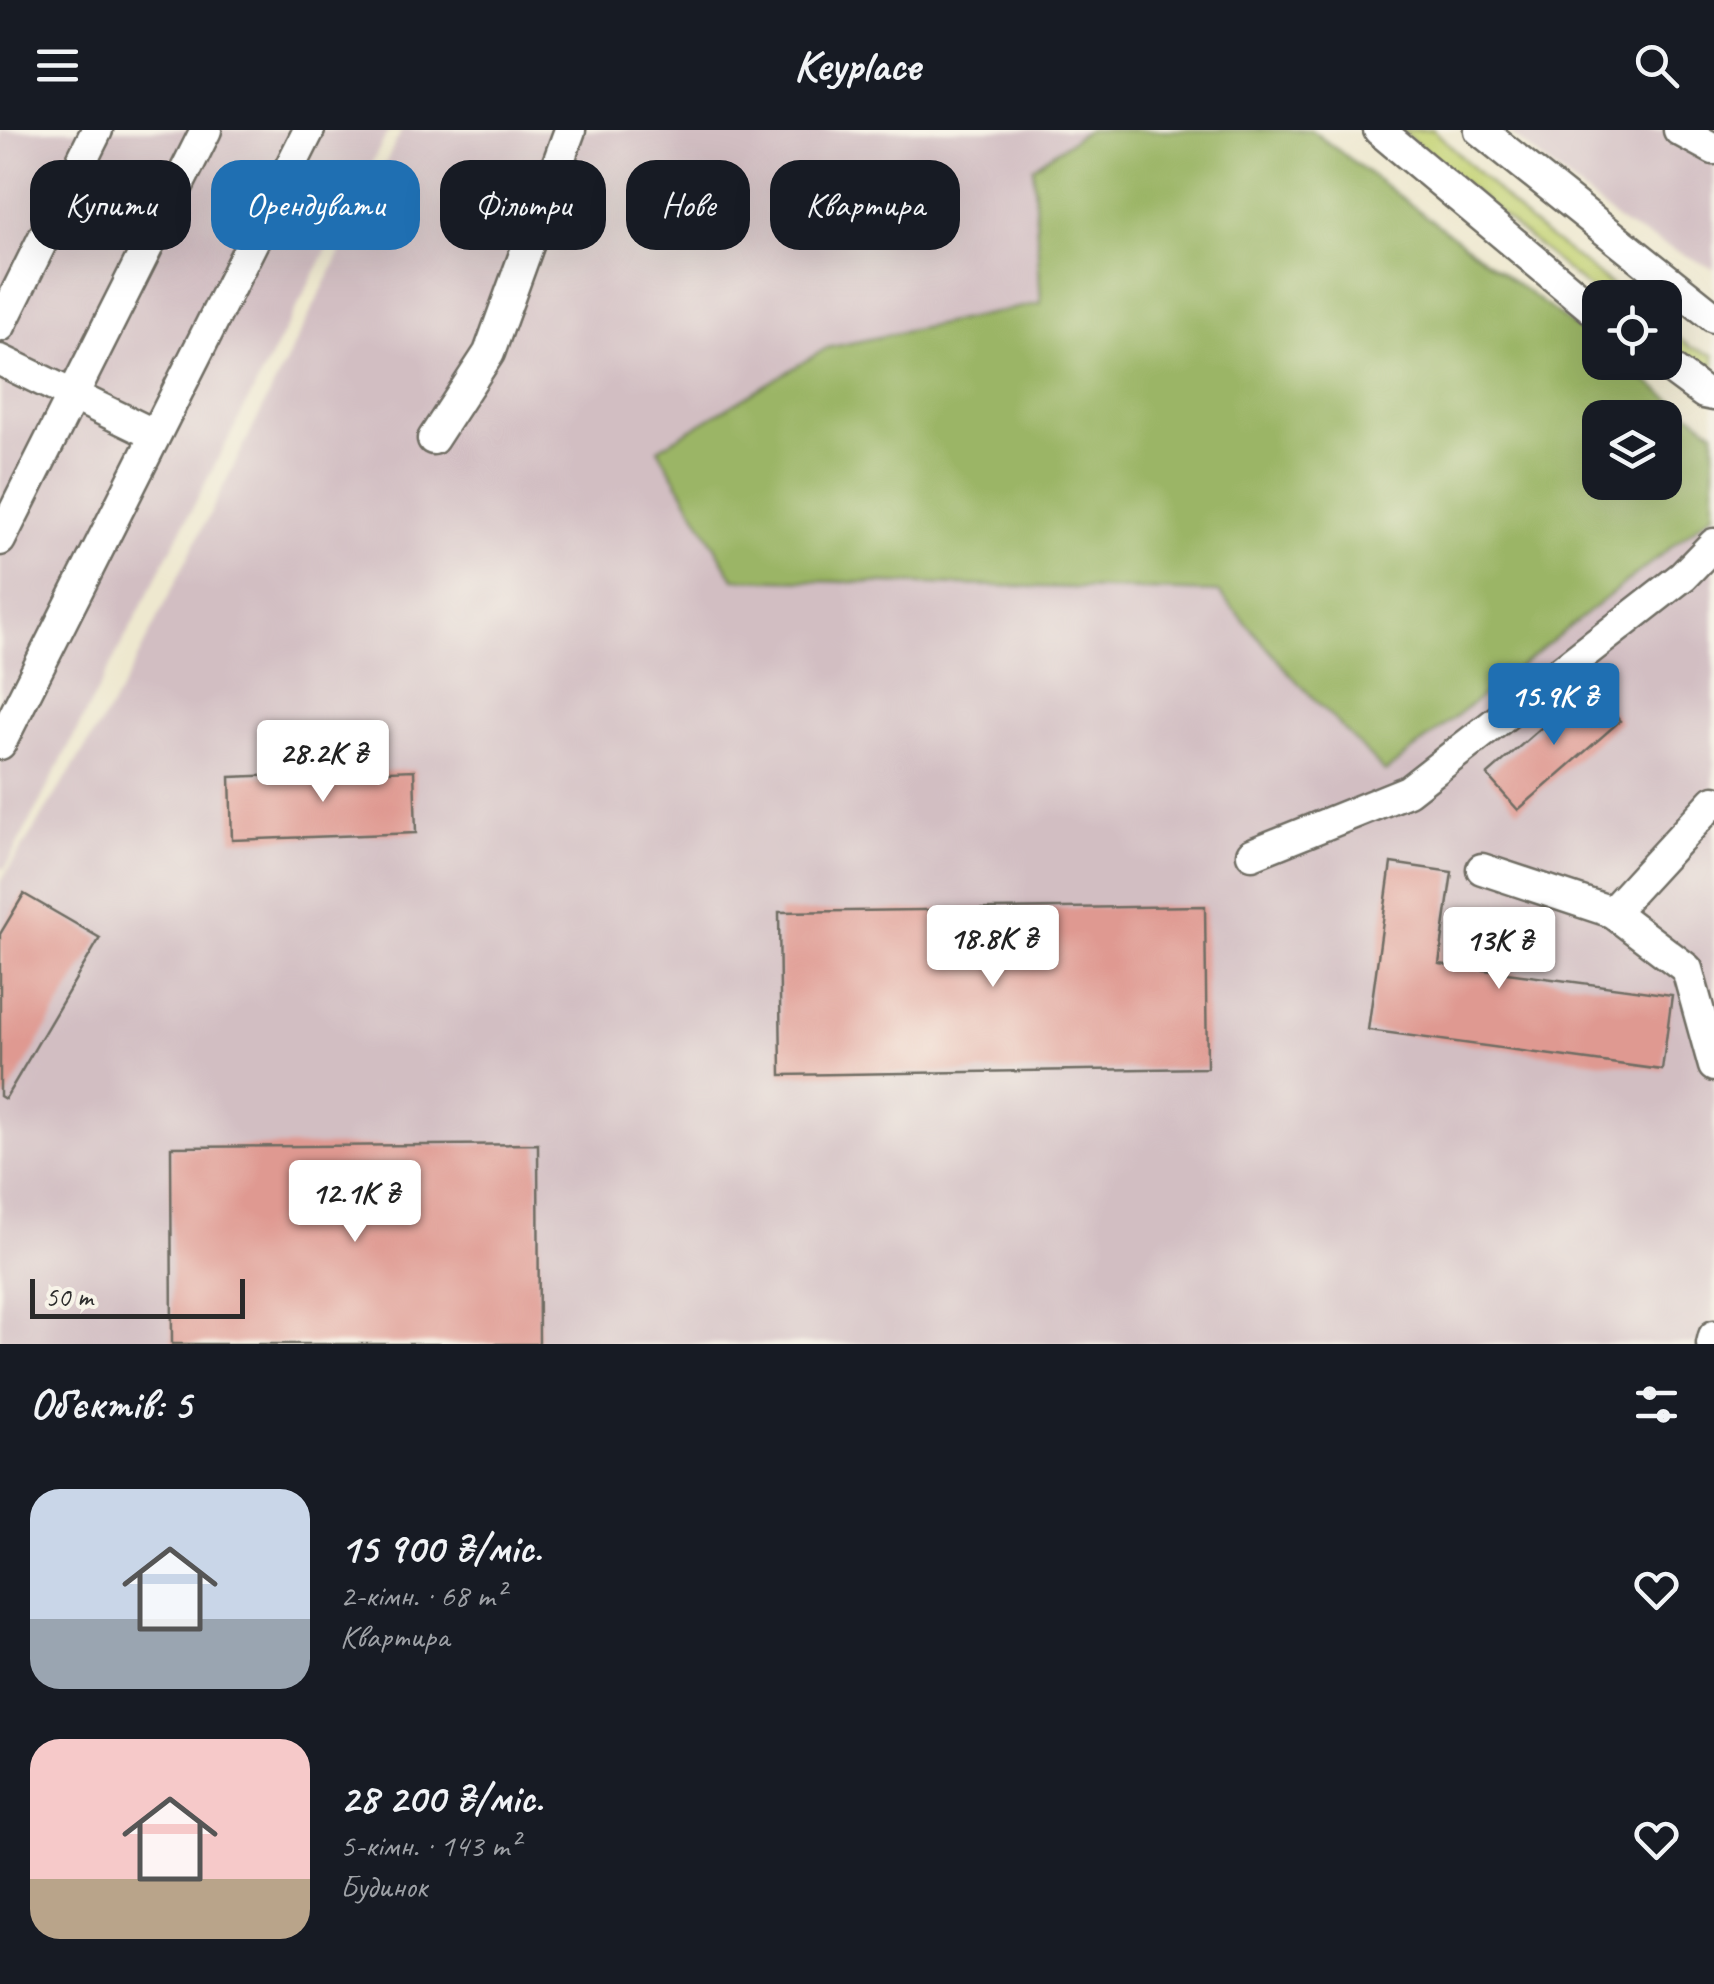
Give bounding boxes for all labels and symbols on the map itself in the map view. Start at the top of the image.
pin: 15.9K ₴ [1462,663,1646,748]
pin: 28.2K ₴ [231,720,415,805]
pin: 18.8K ₴ [901,905,1085,990]
pin: 13K ₴ [1429,907,1569,992]
pin: 12.1K ₴ [263,1160,447,1245]
scale bar [30,1274,245,1318]

